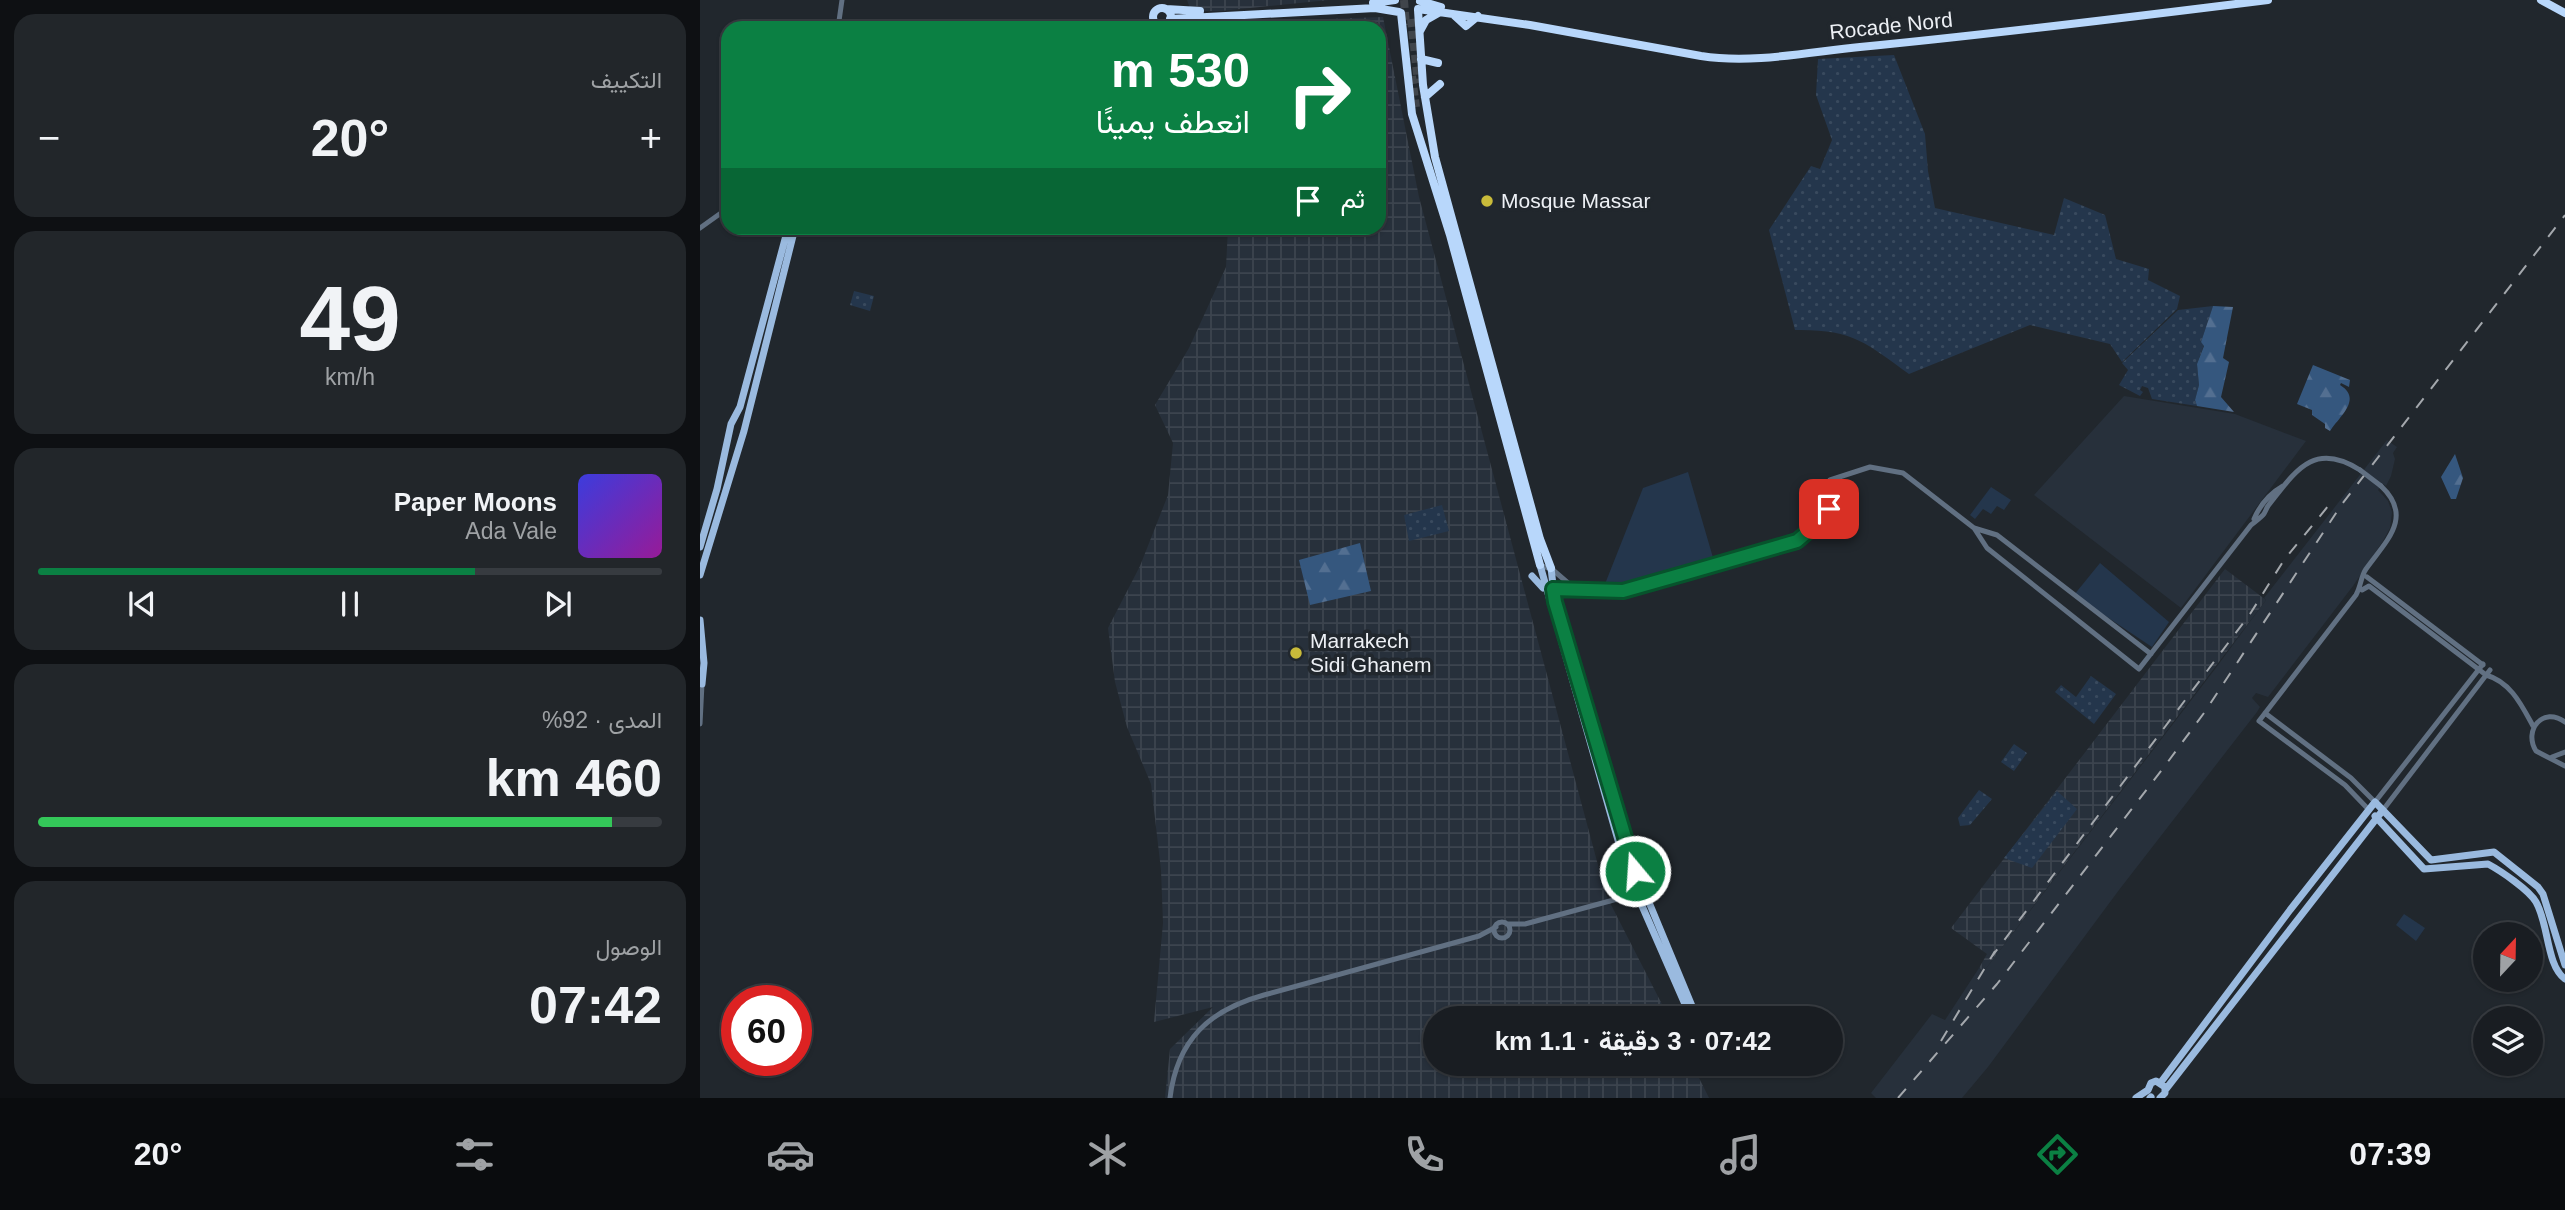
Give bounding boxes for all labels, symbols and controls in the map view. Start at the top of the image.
street label: Rocade Nord [1828,8,1954,43]
text: 530 m [1111,43,1250,97]
icon: right [1274,49,1365,140]
text: التكييف [591,67,662,93]
text: انعطف يمينًا [1096,104,1250,140]
text: 20° [311,109,389,167]
text: − [38,117,60,159]
text: + [640,117,662,159]
icon: arrive [1289,182,1327,220]
text: ثم [1341,184,1365,214]
place label: Mosque Massar [1501,189,1650,212]
marker: Mosque Massar [1479,193,1495,209]
text: 49 [299,268,401,369]
text: km/h [325,364,375,390]
pin [1799,479,1859,539]
text: Paper Moons [394,487,557,517]
icon: arrive [1810,490,1848,528]
text: Ada Vale [465,518,557,544]
icon: previous [123,585,161,623]
icon: pause [331,585,369,623]
icon: next [539,585,577,623]
place label: Marrakech Sidi Ghanem [1310,629,1431,676]
marker: Marrakech Sidi Ghanem [1288,645,1304,661]
text: المدى · 92% [542,707,662,733]
text: 460 km [486,749,662,807]
position arrow [1598,834,1672,908]
north arrow [2473,922,2543,992]
map controls [2473,922,2543,1076]
text: الوصول [596,934,662,960]
text: 07:42 [529,976,662,1034]
speed limit sign: 60 [721,985,812,1076]
button: layers [2473,1006,2543,1076]
text: 07:42 · 3 دقيقة · 1.1 km [1495,1026,1771,1056]
icon: filters [450,1130,499,1179]
icon: car [766,1130,815,1179]
icon: climate [1083,1130,1132,1179]
icon: phone [1400,1130,1449,1179]
icon: music [1716,1130,1765,1179]
icon: directions [2033,1130,2082,1179]
text: 20° [134,1136,182,1172]
text: 07:39 [2349,1136,2431,1172]

